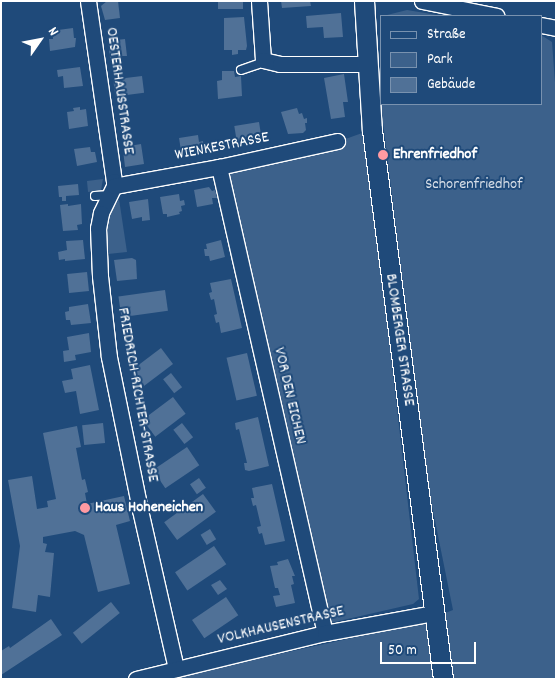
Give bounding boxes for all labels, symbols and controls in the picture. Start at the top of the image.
north arrow [15,15,65,65]
legend [380,15,542,105]
text: N [42,23,63,40]
text: Straße [427,24,465,46]
street label: OESTERHAUSSTRASSE [101,26,137,156]
text: Park [427,49,453,71]
text: Gebäude [427,74,475,96]
street label: WIENKESTRASSE [173,128,271,166]
place label: Ehrenfriedhof [393,145,477,165]
marker: Ehrenfriedhof [377,149,389,161]
park label: Schorenfriedhof [425,175,523,195]
street label: BLOMBERGER STRASSE [380,273,418,407]
street label: FRIEDRICH-RICHTER-STRASSE [112,306,162,484]
street label: VOR DEN EICHEN [269,346,309,446]
place label: Haus Hoheneichen [95,498,203,518]
marker: Haus Hoheneichen [79,502,91,514]
street label: VOLKHAUSENSTRASSE [216,602,346,650]
scale bar [382,632,478,664]
text: 50 m [388,640,417,662]

